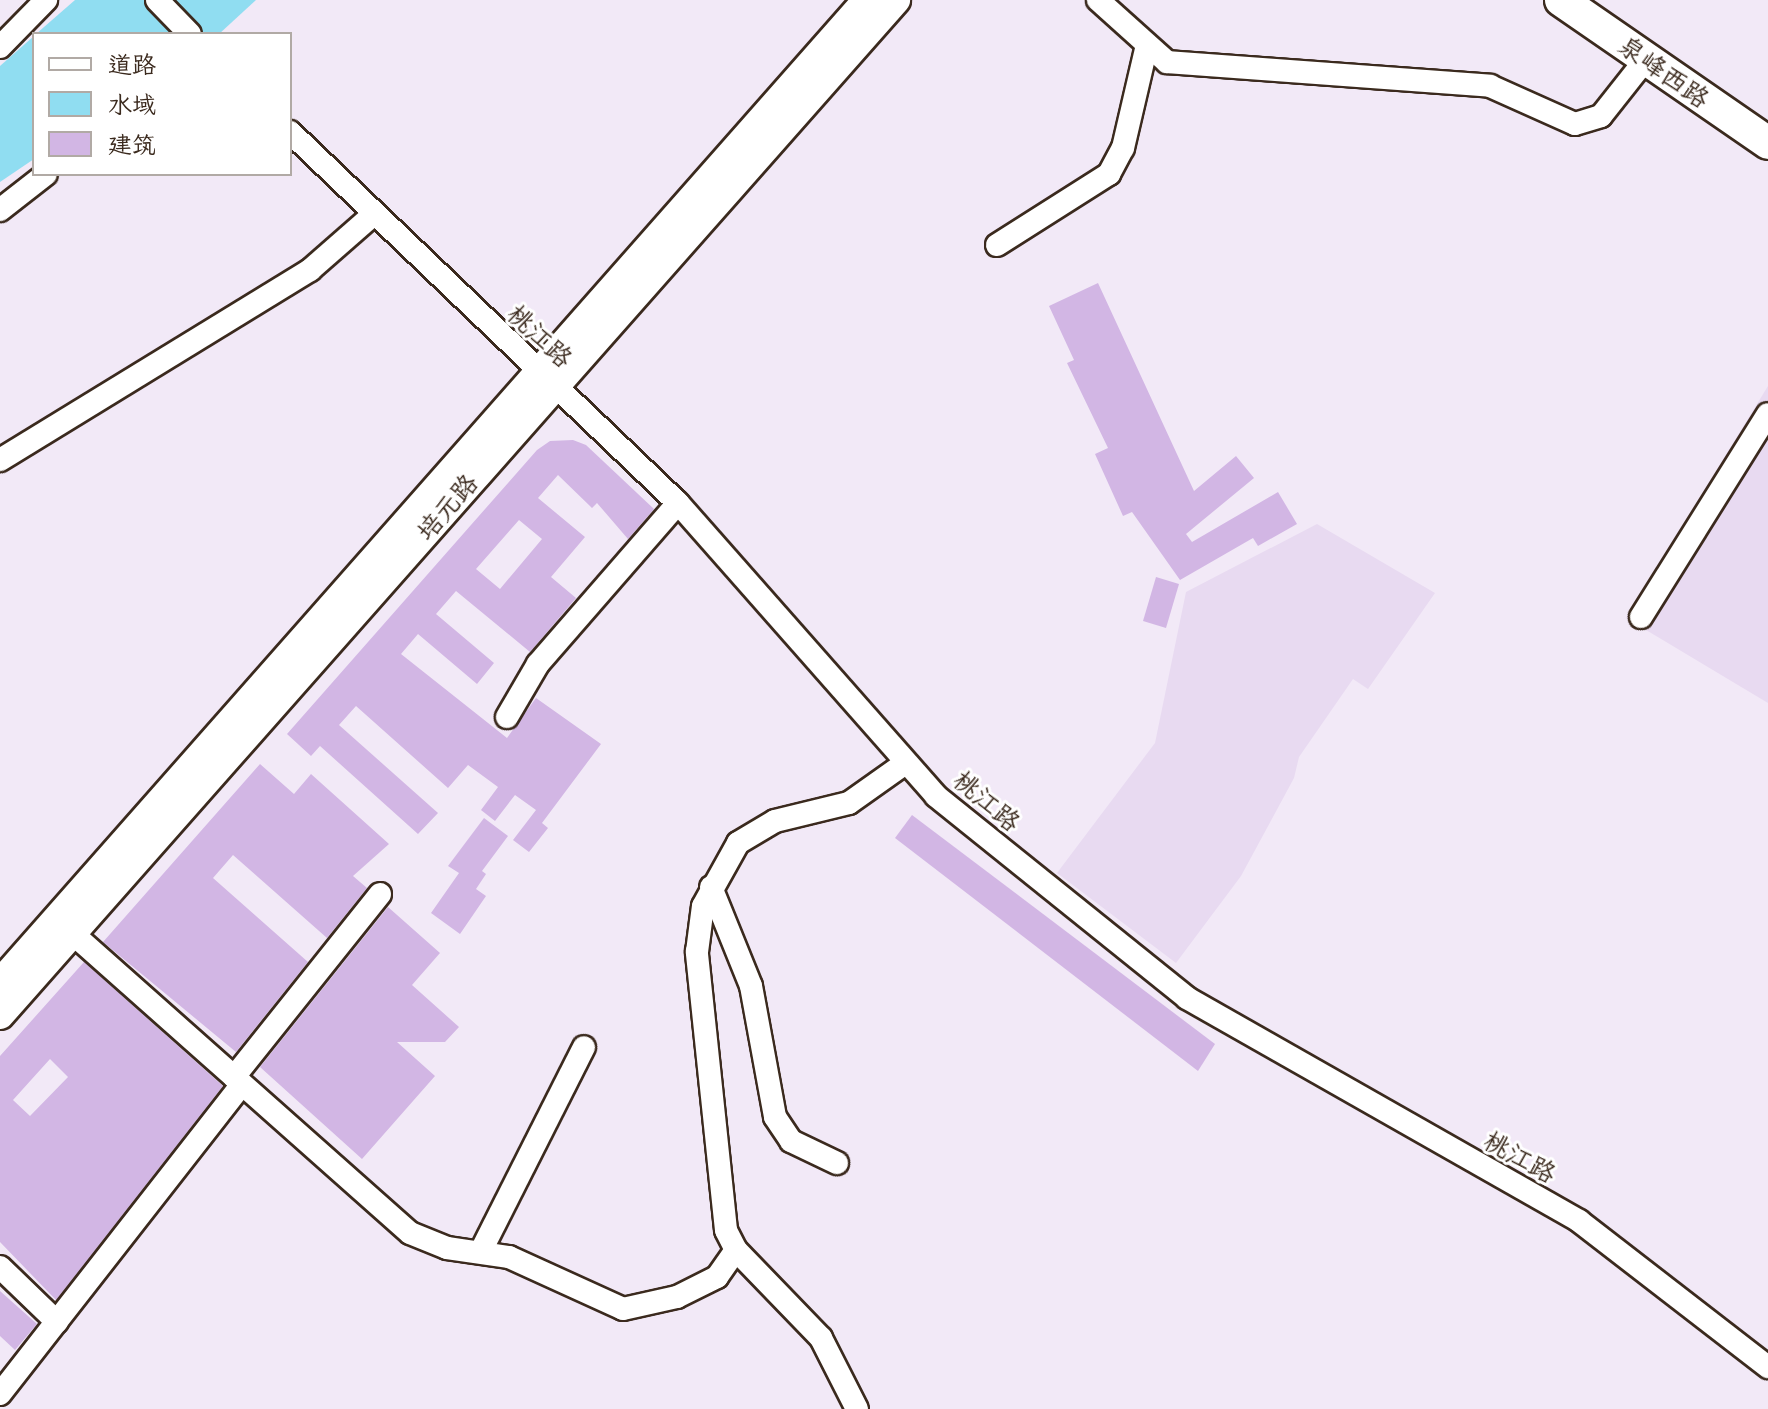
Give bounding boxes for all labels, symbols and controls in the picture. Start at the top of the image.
street label: 泉峰西路 [1612,29,1716,115]
legend [32,32,292,176]
text: 道路 [108,48,156,79]
text: 水域 [108,88,156,119]
text: 建筑 [108,128,156,159]
street label: 桃江路 [501,298,579,374]
street label: 培元路 [410,467,484,547]
street label: 桃江路 [947,764,1027,838]
street label: 桃江路 [1478,1124,1562,1190]

